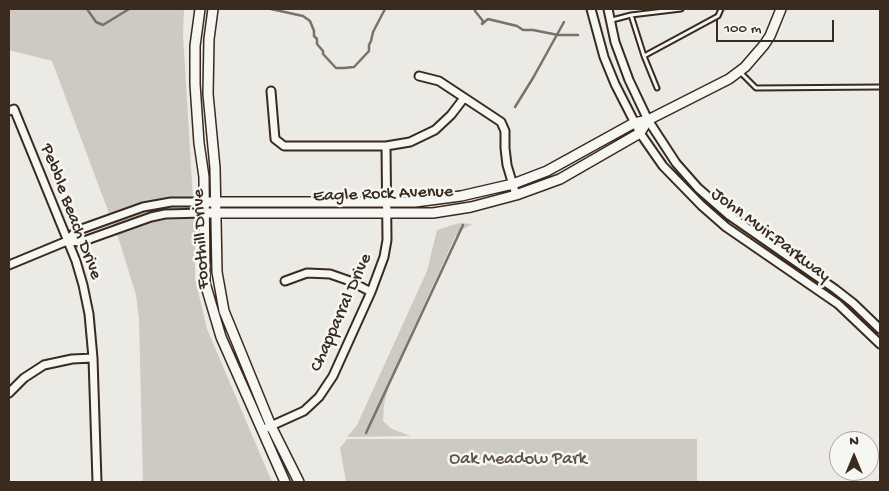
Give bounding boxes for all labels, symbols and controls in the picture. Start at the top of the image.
scale bar [719,10,836,42]
text: 100 m [724,20,761,38]
street label: Pebble Beach Drive [34,141,106,283]
street label: Eagle Rock Avenue [313,182,453,208]
street label: John Muir Parkway [706,184,834,288]
street label: Foothill Drive [189,188,215,290]
street label: Chapparral Drive [306,250,378,376]
north arrow [829,431,879,481]
text: N [849,433,859,450]
park label: Oak Meadow Park [449,449,587,471]

